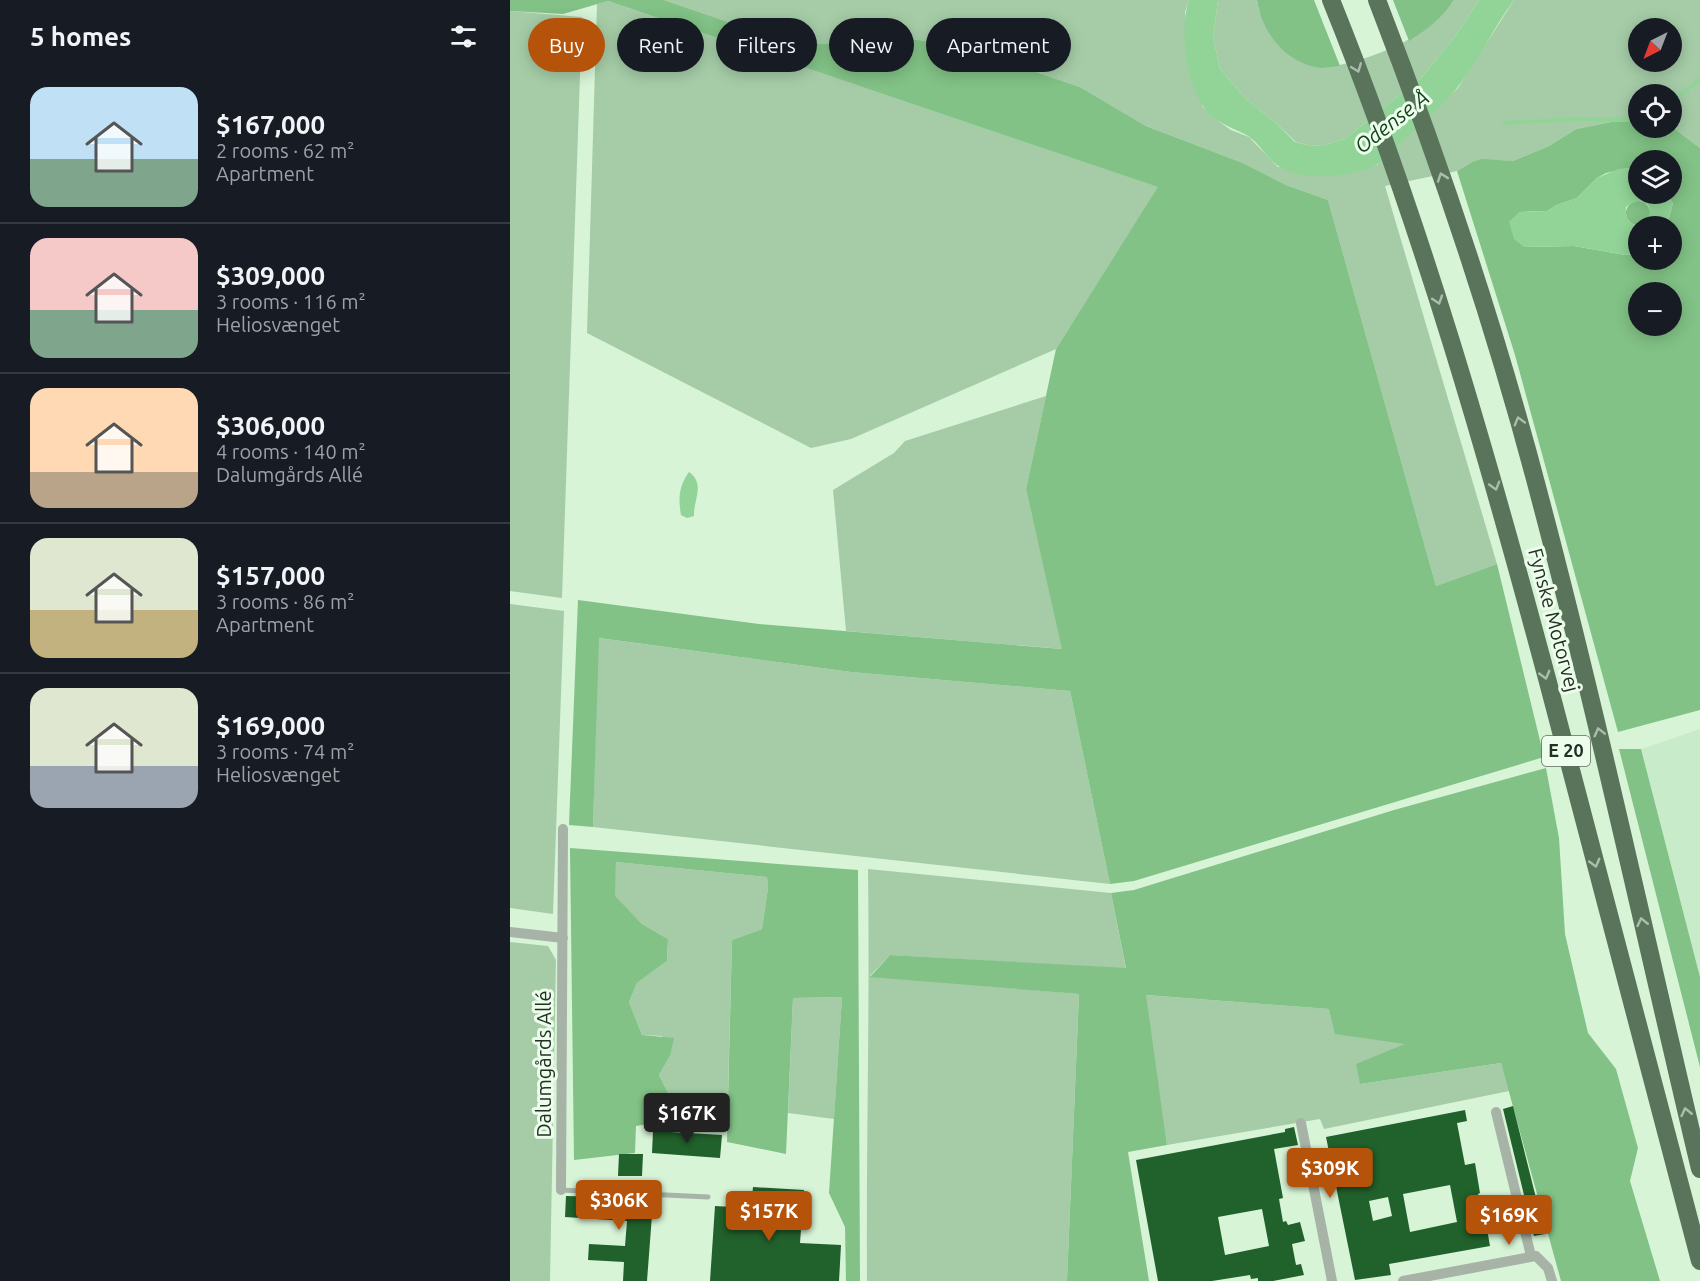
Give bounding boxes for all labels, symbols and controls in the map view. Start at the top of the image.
chip: Buy [528,18,605,72]
chip: Rent [617,18,704,72]
chip: Filters [716,18,817,72]
chip: New [829,18,914,72]
chip: Apartment [926,18,1071,72]
north arrow [1628,18,1682,72]
map controls [1628,18,1682,336]
icon: filters [447,20,480,53]
text: 5 homes [30,22,131,51]
one-way arrow [1350,62,1362,73]
button: locate [1628,84,1682,138]
water label: Odense Å [1349,85,1433,158]
text: $167,000 [216,110,325,139]
icon: home [78,111,150,183]
text: 2 rooms · 62 m² [216,139,354,162]
button: layers [1628,150,1682,204]
text: Apartment [216,162,314,185]
one-way arrow [1436,173,1449,183]
button: + [1628,216,1682,270]
text: $309,000 [216,261,325,290]
icon: home [78,262,150,334]
button: − [1628,282,1682,336]
text: 3 rooms · 116 m² [216,290,366,313]
one-way arrow [1430,294,1443,305]
text: Heliosvænget [216,313,340,336]
text: $306,000 [216,411,325,440]
icon: home [78,412,150,484]
one-way arrow [1514,417,1526,427]
text: 4 rooms · 140 m² [216,440,366,463]
text: Dalumgårds Allé [216,463,363,486]
one-way arrow [1488,480,1500,491]
street label: Fynske Motorvej [1524,545,1585,694]
text: $157,000 [216,561,325,590]
icon: home [78,562,150,634]
text: 3 rooms · 86 m² [216,590,354,613]
text: Apartment [216,613,314,636]
one-way arrow [1538,669,1551,679]
text: $169,000 [216,711,325,740]
icon: home [78,712,150,784]
one-way arrow [1593,728,1606,738]
road number: E 20 [1542,736,1590,766]
text: 3 rooms · 74 m² [216,740,354,763]
text: Heliosvænget [216,763,340,786]
one-way arrow [1588,857,1600,868]
one-way arrow [1637,918,1650,928]
street label: Dalumgårds Allé [532,990,555,1138]
pin: $167K [645,1093,729,1144]
text: $167K [658,1101,716,1124]
one-way arrow [1681,1108,1694,1118]
pin: $309K [1288,1148,1372,1199]
text: $309K [1301,1156,1359,1179]
pin: $306K [577,1180,661,1231]
text: $306K [590,1188,648,1211]
pin: $157K [727,1191,811,1242]
pin: $169K [1467,1195,1551,1246]
text: $157K [740,1199,798,1222]
text: $169K [1480,1203,1538,1226]

